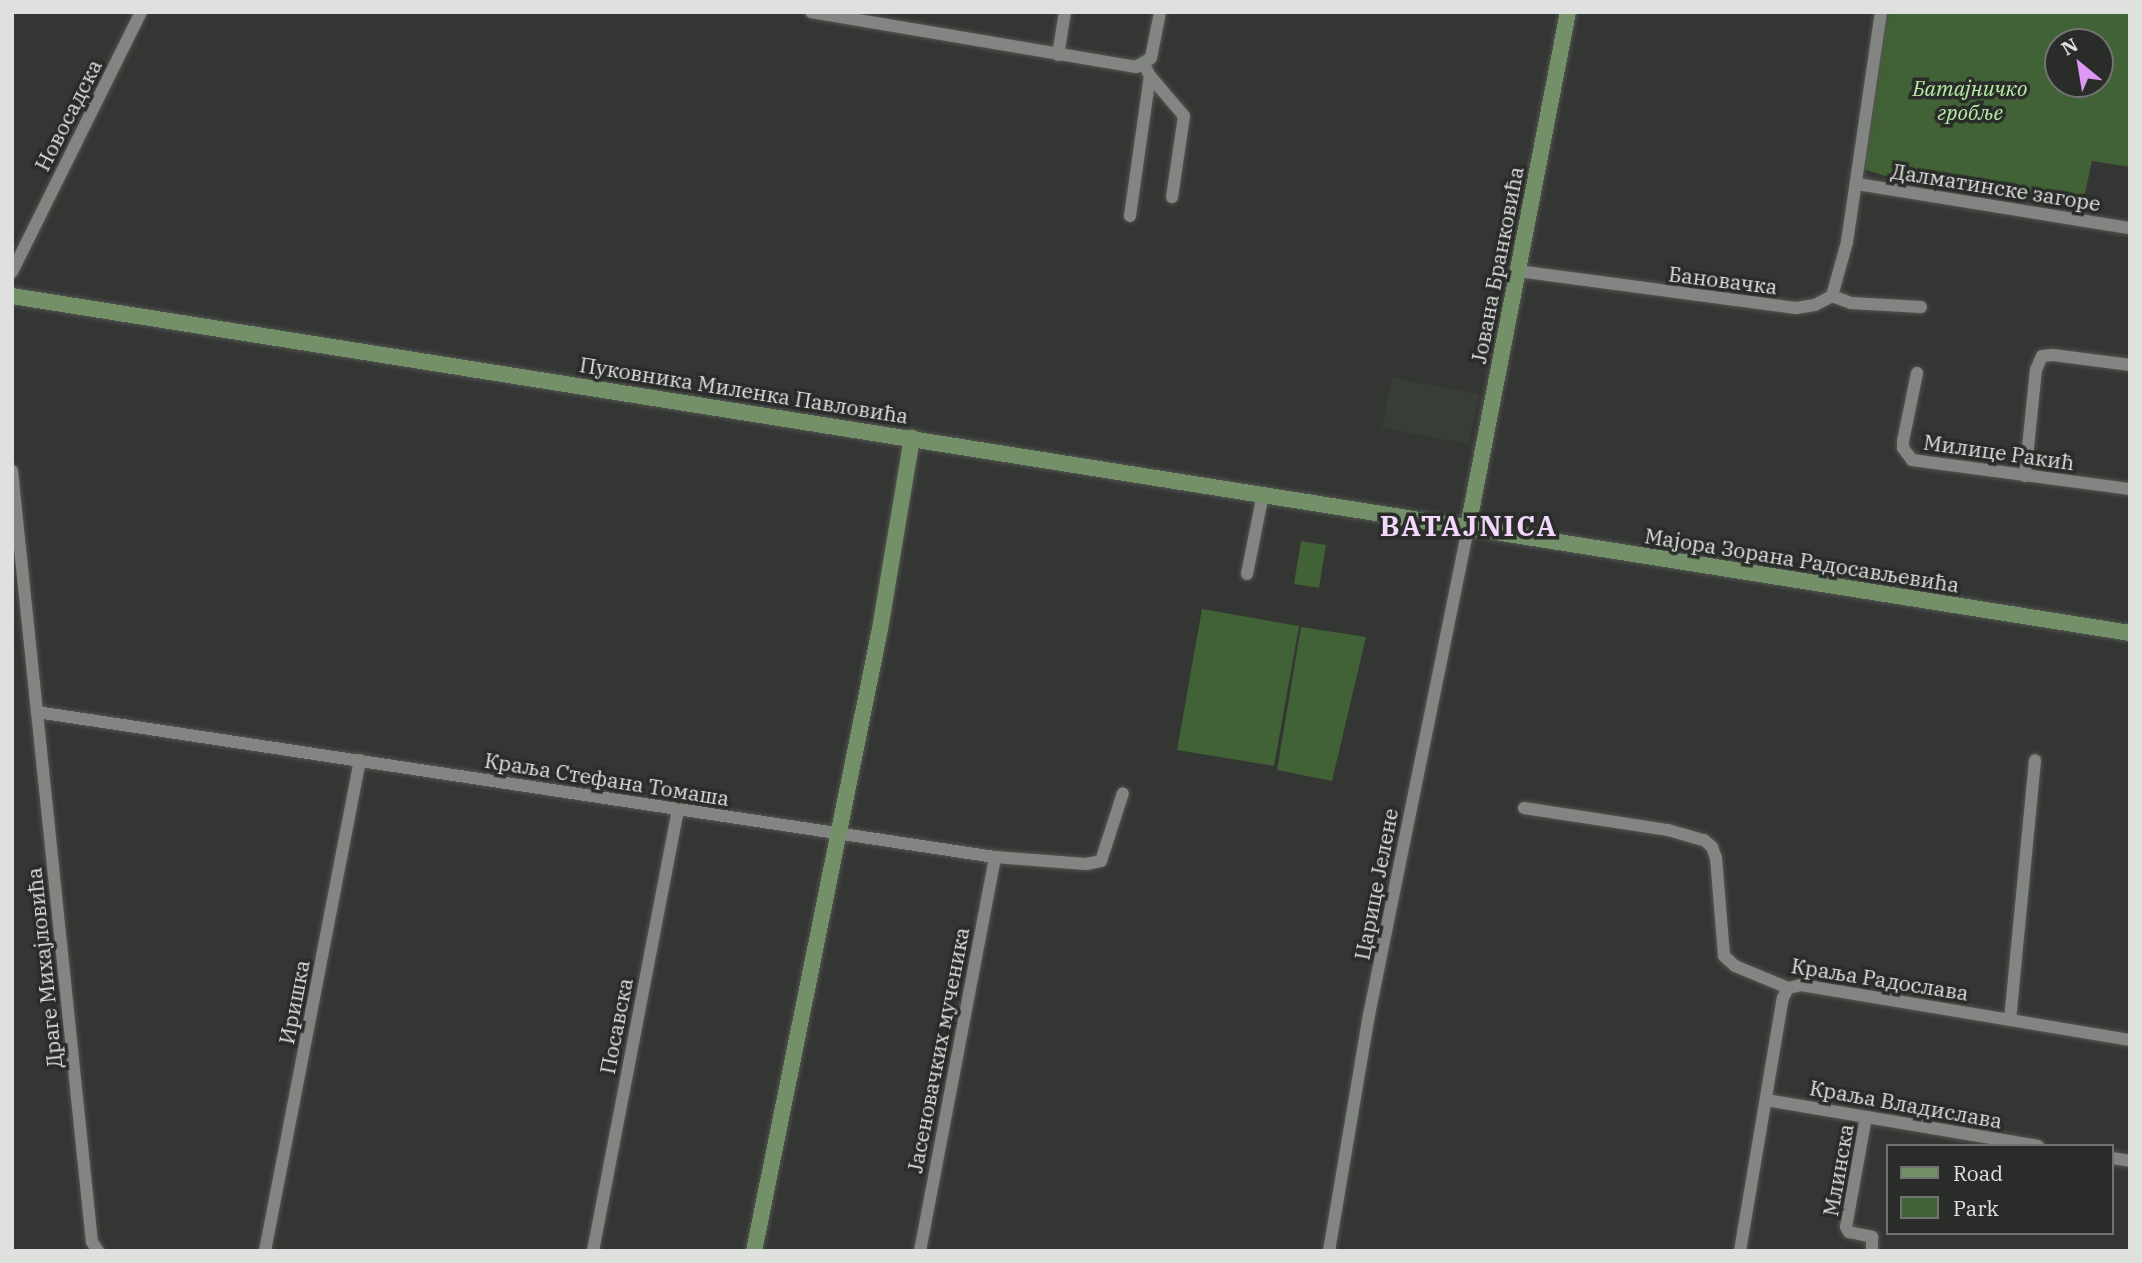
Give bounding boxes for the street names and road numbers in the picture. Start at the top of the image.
street label: Новосадска [29,55,107,175]
street label: Далматинске загоре [1889,158,2103,216]
street label: Јована Бранковића [1466,164,1528,366]
street label: Бановачка [1667,261,1779,299]
street label: Пуковника Миленка Павловића [578,352,910,428]
street label: Милице Ракић [1922,429,2076,475]
street label: Мајора Зорана Радосављевића [1643,523,1961,597]
street label: Краља Стефана Томаша [483,747,731,811]
street label: Царице Јелене [1349,806,1403,962]
street label: Драге Михајловића [21,866,67,1070]
street label: Јасеновачких мученика [902,925,974,1175]
street label: Краља Радослава [1790,953,1970,1005]
street label: Иришка [274,958,314,1046]
street label: Посавска [594,976,638,1076]
street label: Краља Владислава [1808,1075,2004,1133]
street label: Млинска [1818,1122,1858,1218]

